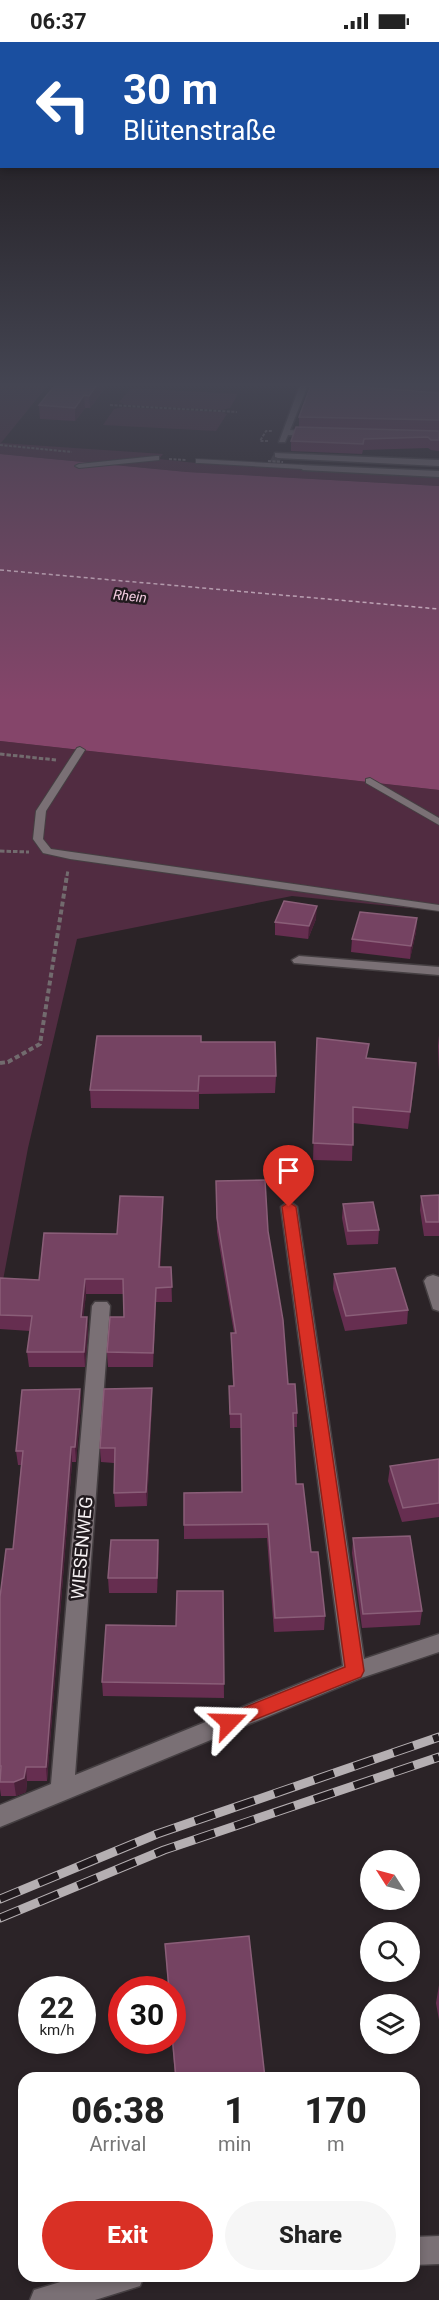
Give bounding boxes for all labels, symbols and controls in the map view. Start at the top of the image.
text: 06:37 [30,9,87,34]
text: 30 m [123,65,218,114]
icon: left [24,66,102,144]
text: Blütenstraße [123,115,276,147]
water label: Rhein [112,586,148,606]
pin [263,1145,314,1207]
icon: arrive [272,1154,305,1187]
street label: WIESENWEG [67,1496,96,1600]
position arrow [197,1690,261,1754]
north arrow [360,1850,420,1910]
map controls [360,1850,420,2054]
button: search [360,1922,420,1982]
speed limit sign: 30 [108,1976,186,2054]
text: 22 [40,1990,74,2025]
button: layers [360,1994,420,2054]
text: km/h [39,2021,75,2039]
text: 06:38 [71,2090,165,2132]
text: 1 [224,2090,245,2132]
text: 170 [305,2090,367,2132]
text: Arrival [90,2132,146,2156]
text: min [218,2132,251,2156]
text: m [327,2132,344,2156]
button: Exit [42,2201,213,2270]
button: Share [225,2201,396,2270]

